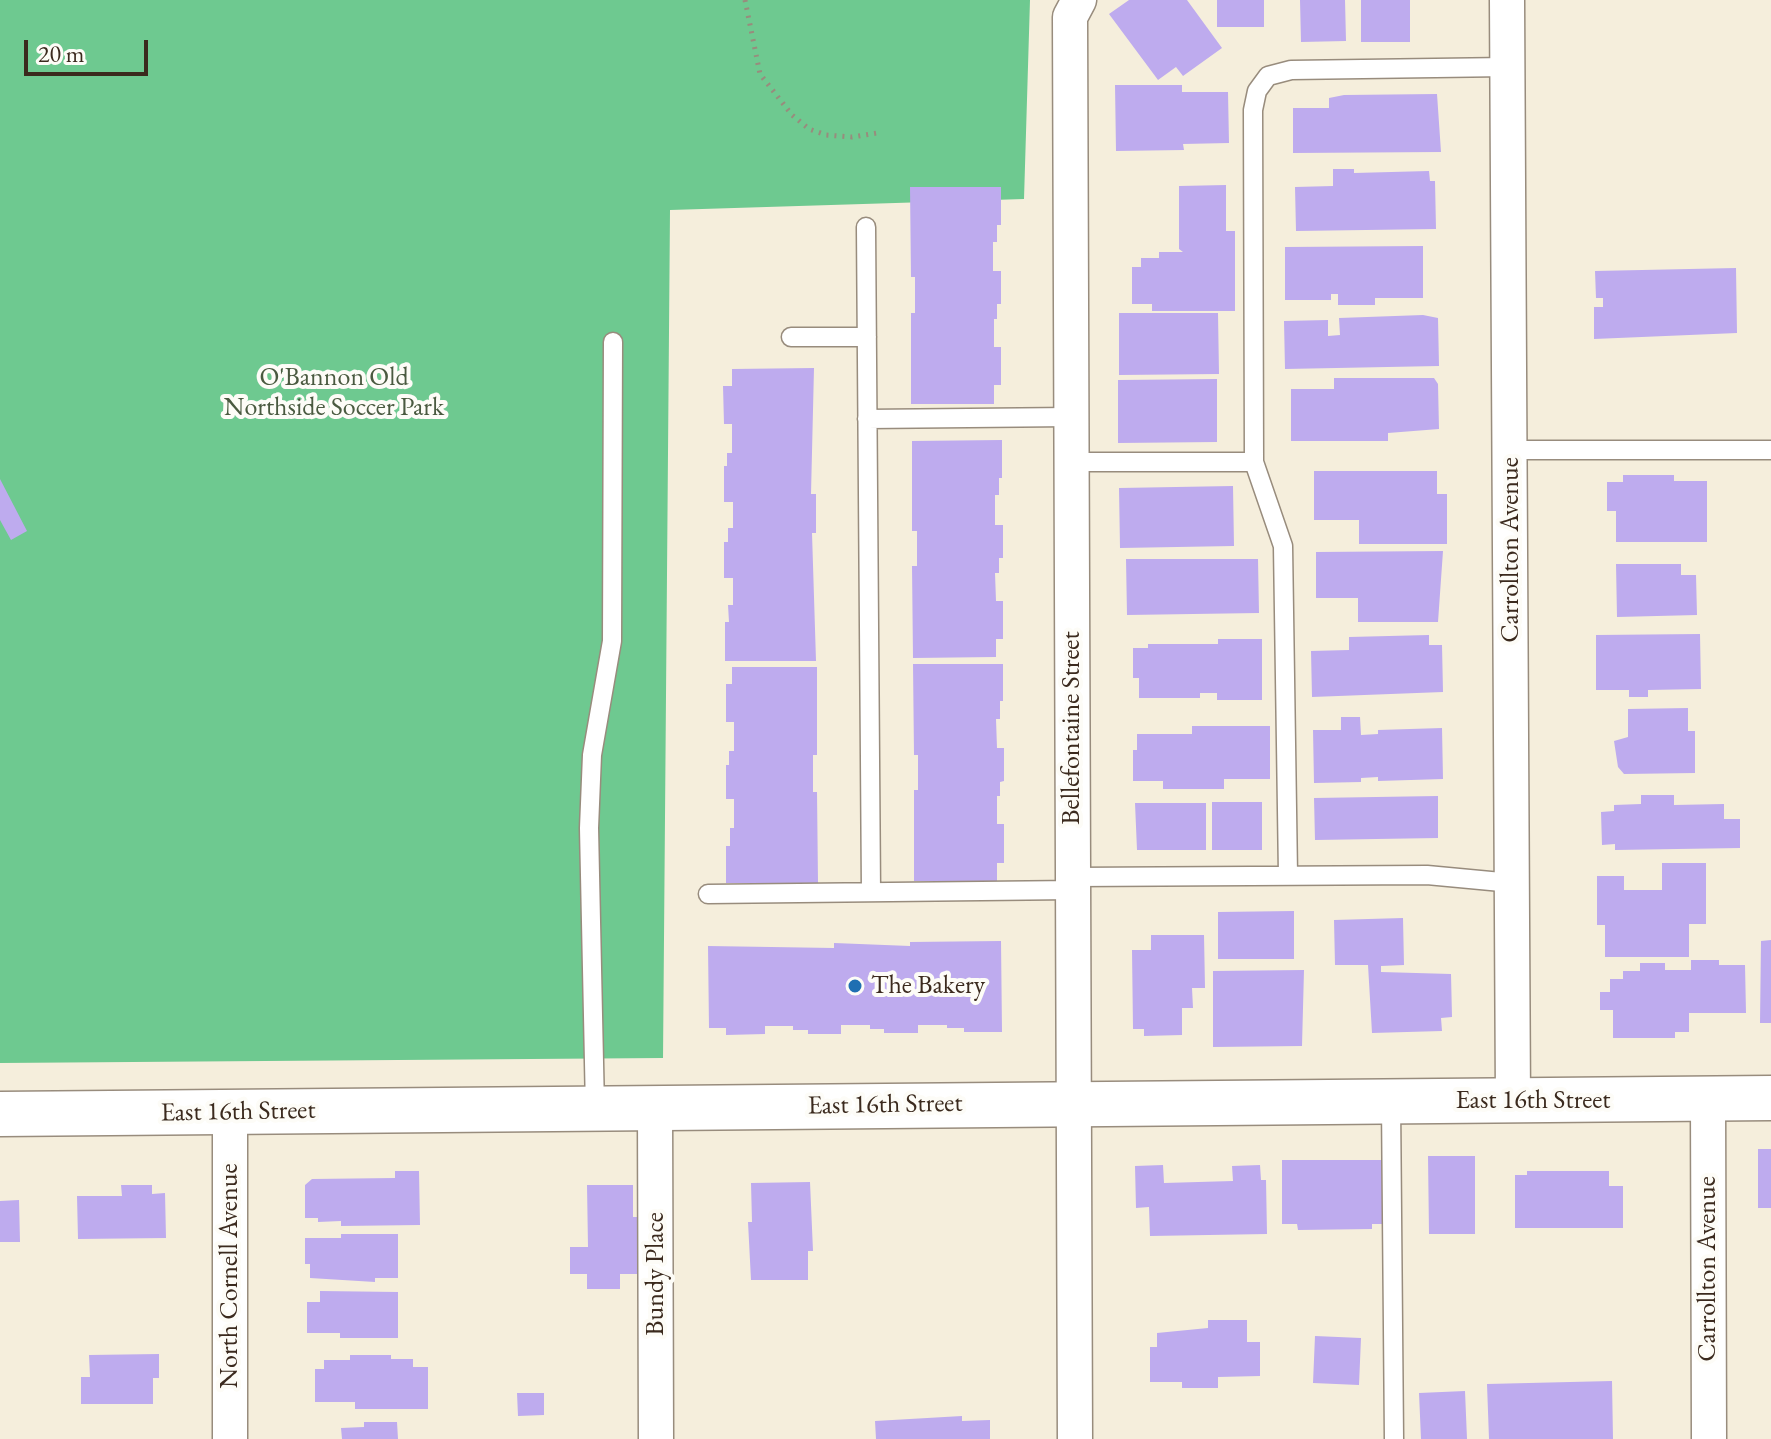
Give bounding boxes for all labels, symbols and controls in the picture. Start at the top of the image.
scale bar [28,24,152,74]
text: 20 m [38,38,85,69]
park label: O'Bannon Old Northside Soccer Park [224,362,444,424]
street label: Carrollton Avenue [1495,457,1527,643]
street label: Bellefontaine Street [1056,631,1088,825]
place label: The Bakery [871,970,985,1002]
marker: The Bakery [846,977,864,995]
street label: East 16th Street [1456,1085,1610,1117]
street label: East 16th Street [807,1088,963,1122]
street label: East 16th Street [160,1095,316,1129]
street label: North Cornell Avenue [214,1163,246,1389]
street label: Carrollton Avenue [1692,1176,1724,1362]
street label: Bundy Place [640,1212,672,1336]

